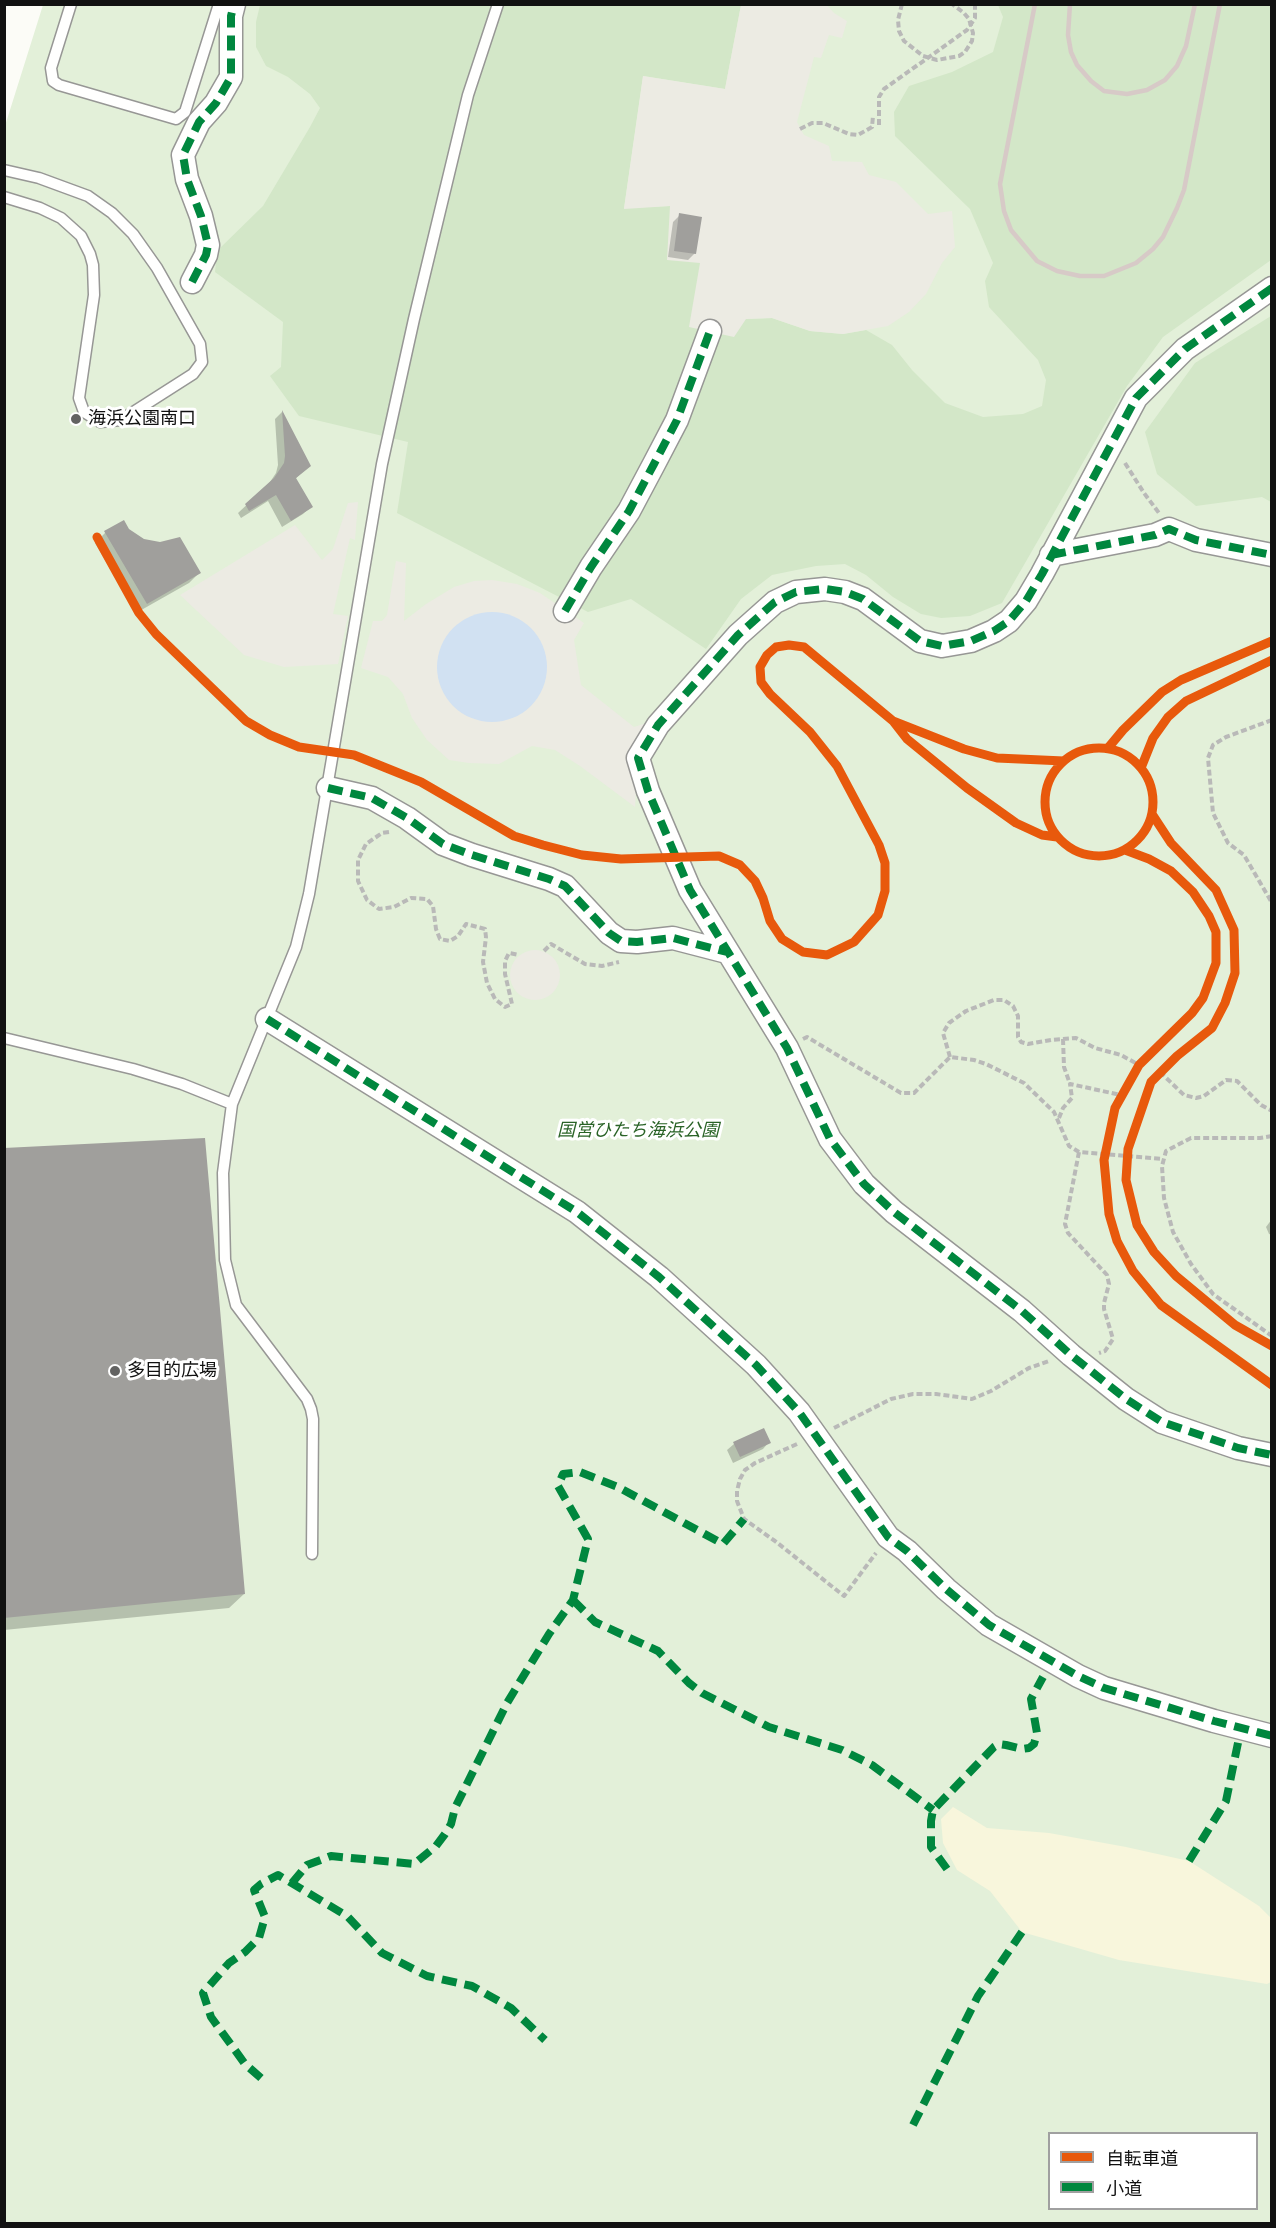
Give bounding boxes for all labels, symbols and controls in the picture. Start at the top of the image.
place label: 海浜公園南口 [88,408,196,430]
marker: 海浜公園南口 [69,412,83,426]
park label: 国営ひたち海浜公園 [557,1120,719,1142]
place label: 多目的広場 [127,1360,217,1382]
marker: 多目的広場 [108,1364,122,1378]
legend [1048,2132,1258,2210]
text: 自転車道 [1106,2146,1178,2170]
text: 小道 [1106,2176,1142,2200]

